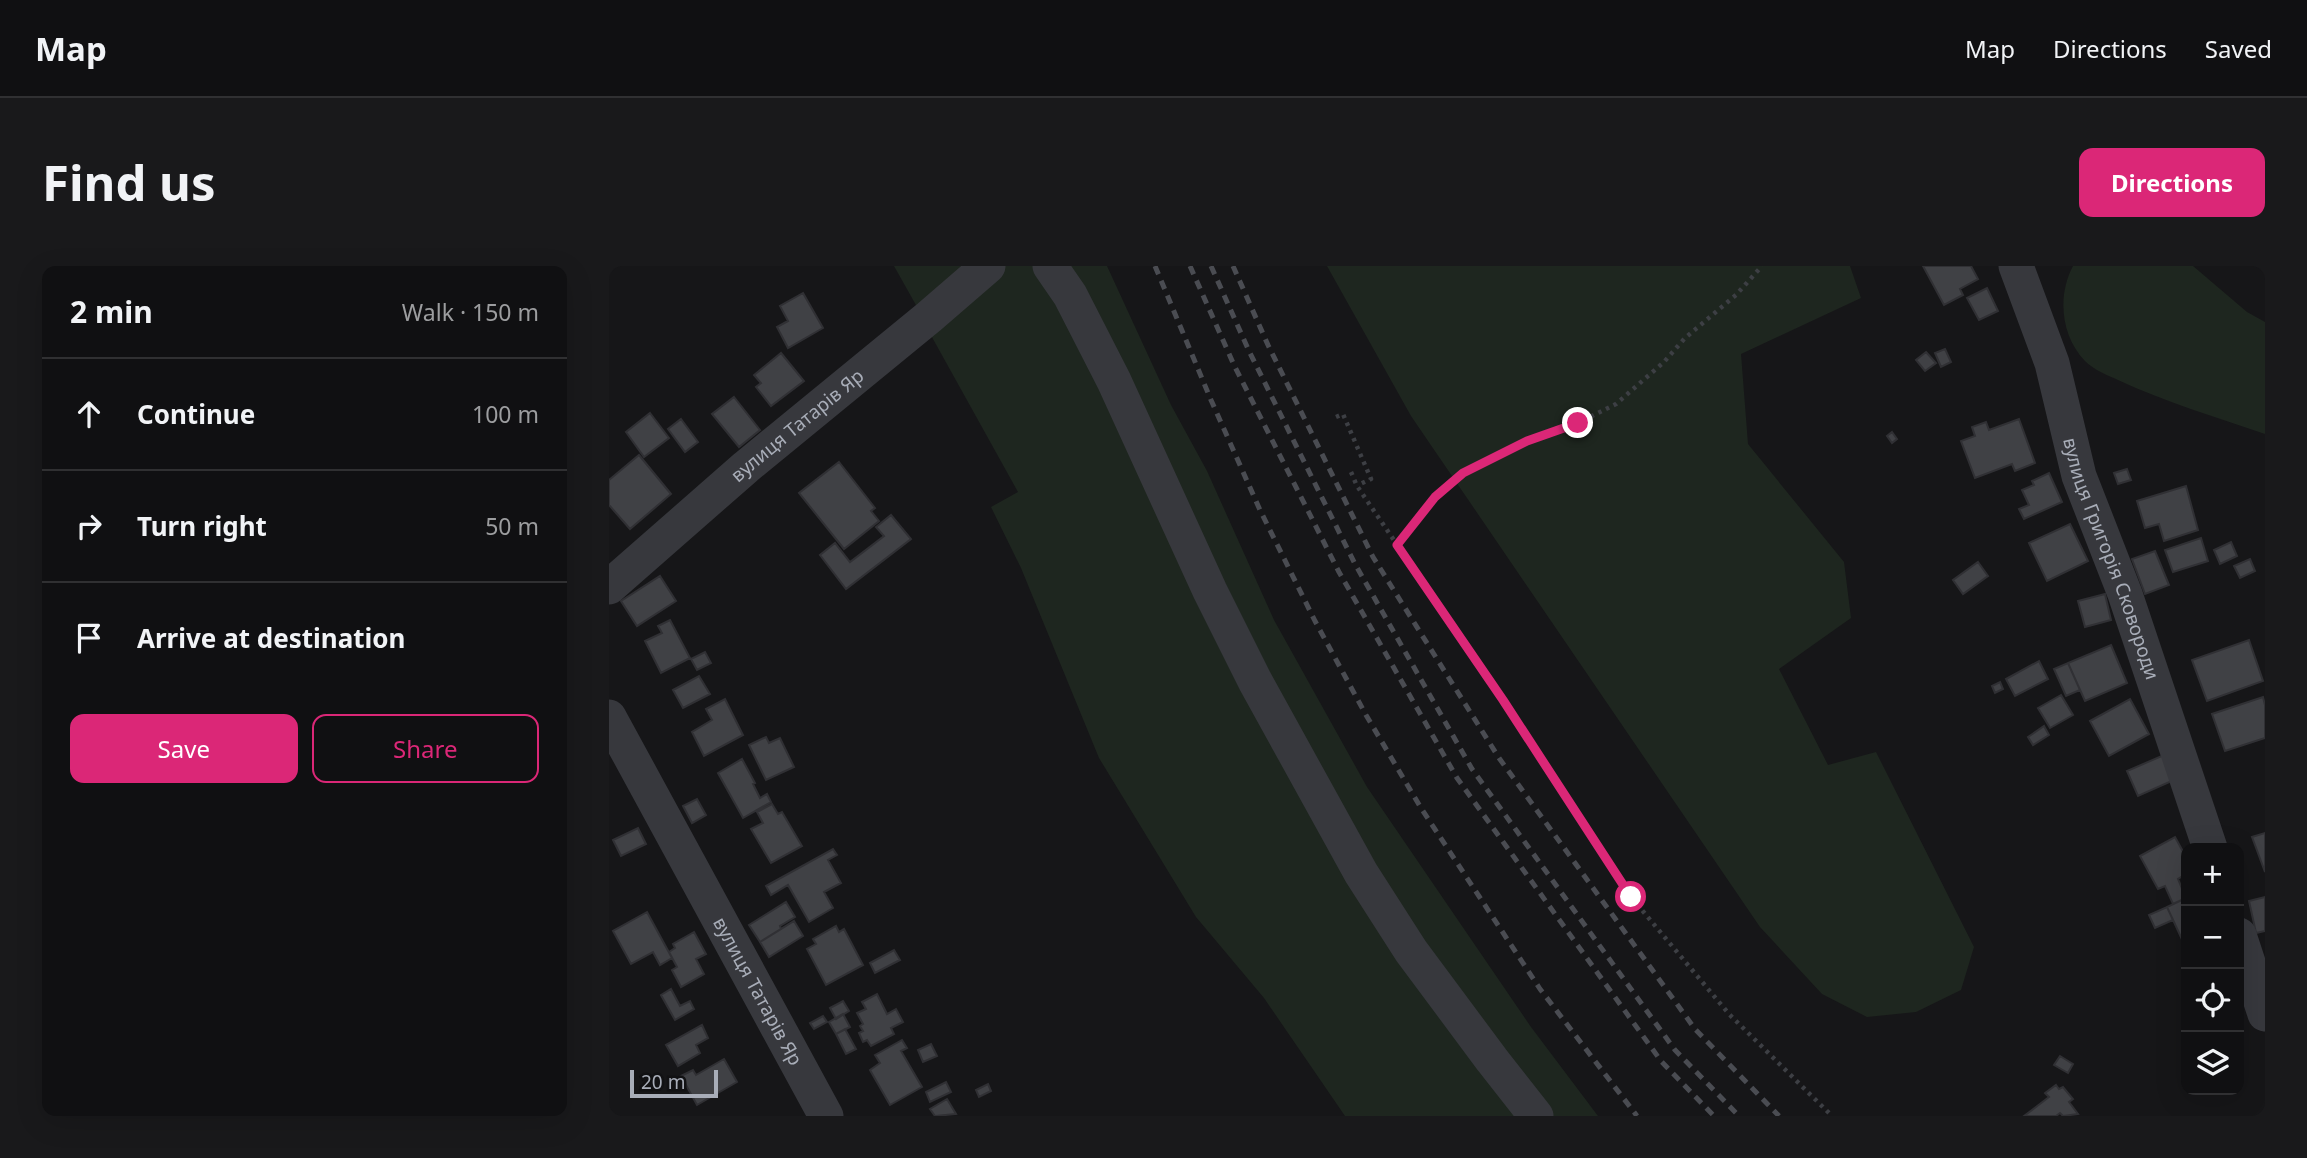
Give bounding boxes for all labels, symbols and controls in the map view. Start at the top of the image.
text: Map [35,26,107,71]
text: Map [1965,32,2015,65]
text: Directions [2053,32,2167,65]
text: Saved [2205,32,2272,65]
button: Directions [2079,148,2265,217]
text: Find us [42,149,216,215]
text: 2 min [70,291,153,332]
text: Walk · 150 m [402,296,539,328]
street label: вулиця Татарів Яр [725,363,869,488]
icon: ahead [70,395,108,433]
text: Continue [137,396,255,432]
text: 100 m [472,398,539,430]
route end [1562,407,1593,438]
street label: вулиця Григорія Сковороди [2057,435,2166,683]
icon: right [70,507,108,545]
text: Turn right [137,508,267,544]
text: 50 m [485,510,539,542]
icon: arrive [70,619,108,657]
text: Arrive at destination [137,620,406,656]
button: Save [70,714,298,783]
button: Share [312,714,539,783]
map controls [2181,843,2244,1095]
button: + [2181,843,2244,906]
route start [1615,881,1646,912]
button: − [2181,906,2244,969]
street label: вулиця Татарів Яр [707,912,809,1070]
button: locate [2181,969,2244,1032]
button: layers [2181,1032,2244,1095]
scale bar [630,1067,717,1099]
text: 20 m [641,1069,685,1095]

